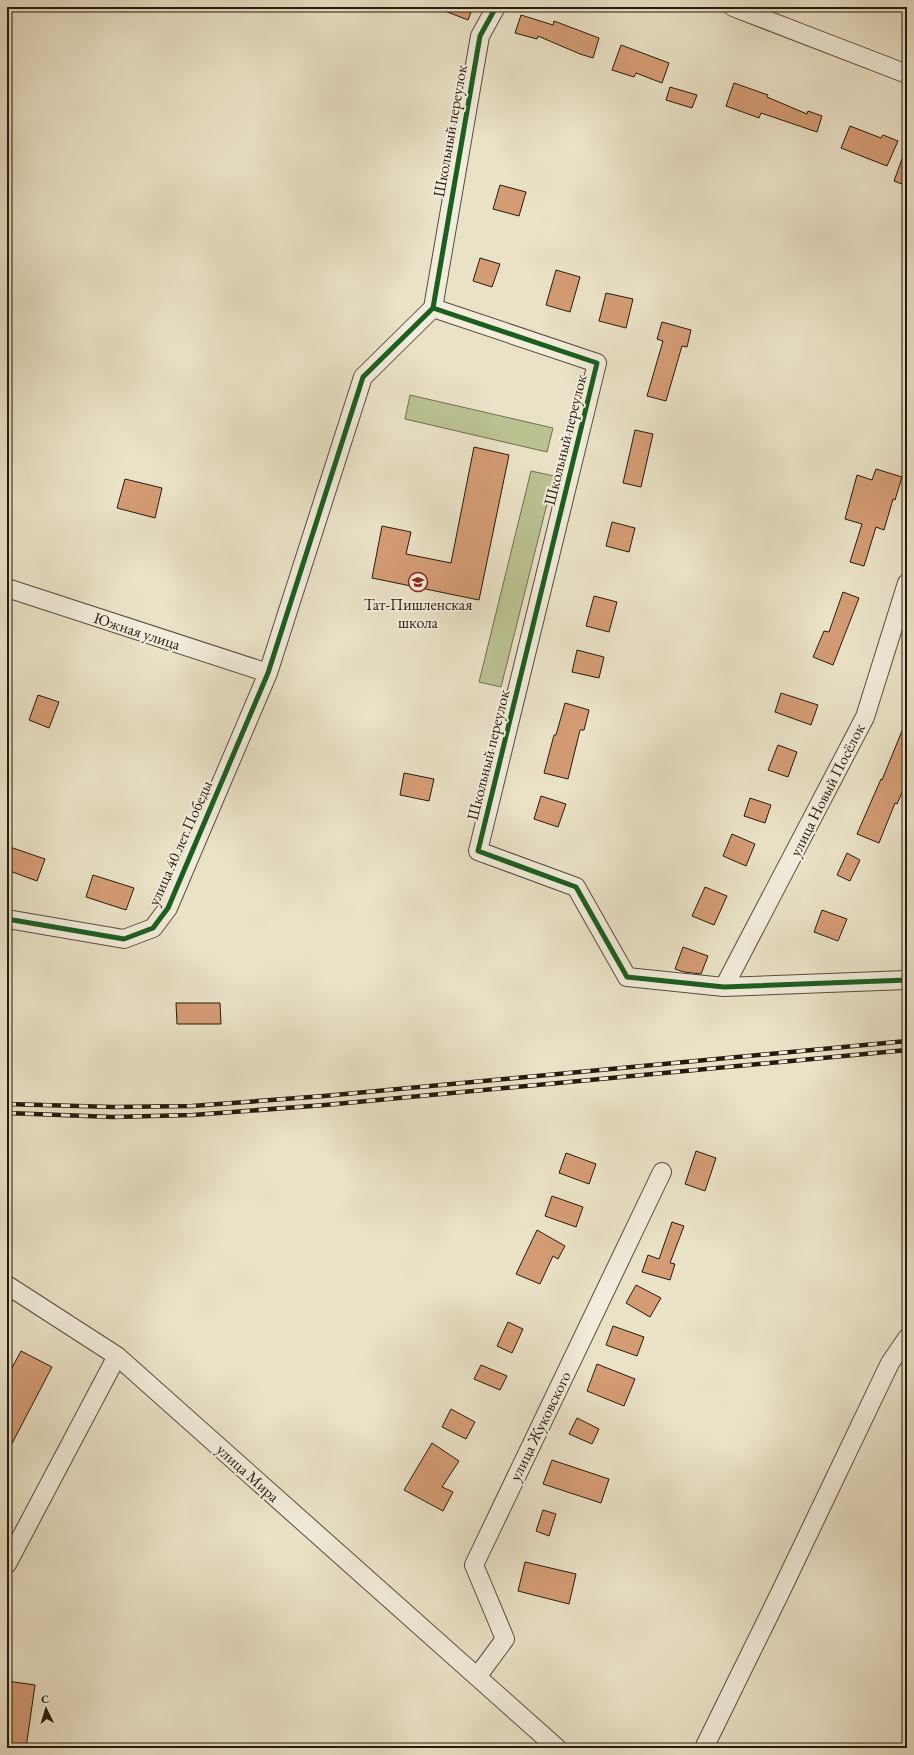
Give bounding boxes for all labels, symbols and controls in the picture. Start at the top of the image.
street label: Школьный переулок [428,63,472,199]
street label: Школьный переулок [539,372,591,507]
school or university icon: Тат-Пишленская школа [407,571,429,593]
place label: Тат-Пишленская школа [364,594,472,633]
street label: Южная улица [91,607,184,655]
street label: Школьный переулок [462,687,514,822]
street label: улица Новый Посёлок [784,720,870,860]
street label: улица 40 лет Победы [143,777,217,909]
street label: улица Жуковского [504,1368,576,1484]
street label: улица Мира [212,1439,284,1507]
north arrow [26,1689,66,1729]
text: С [41,1692,50,1706]

